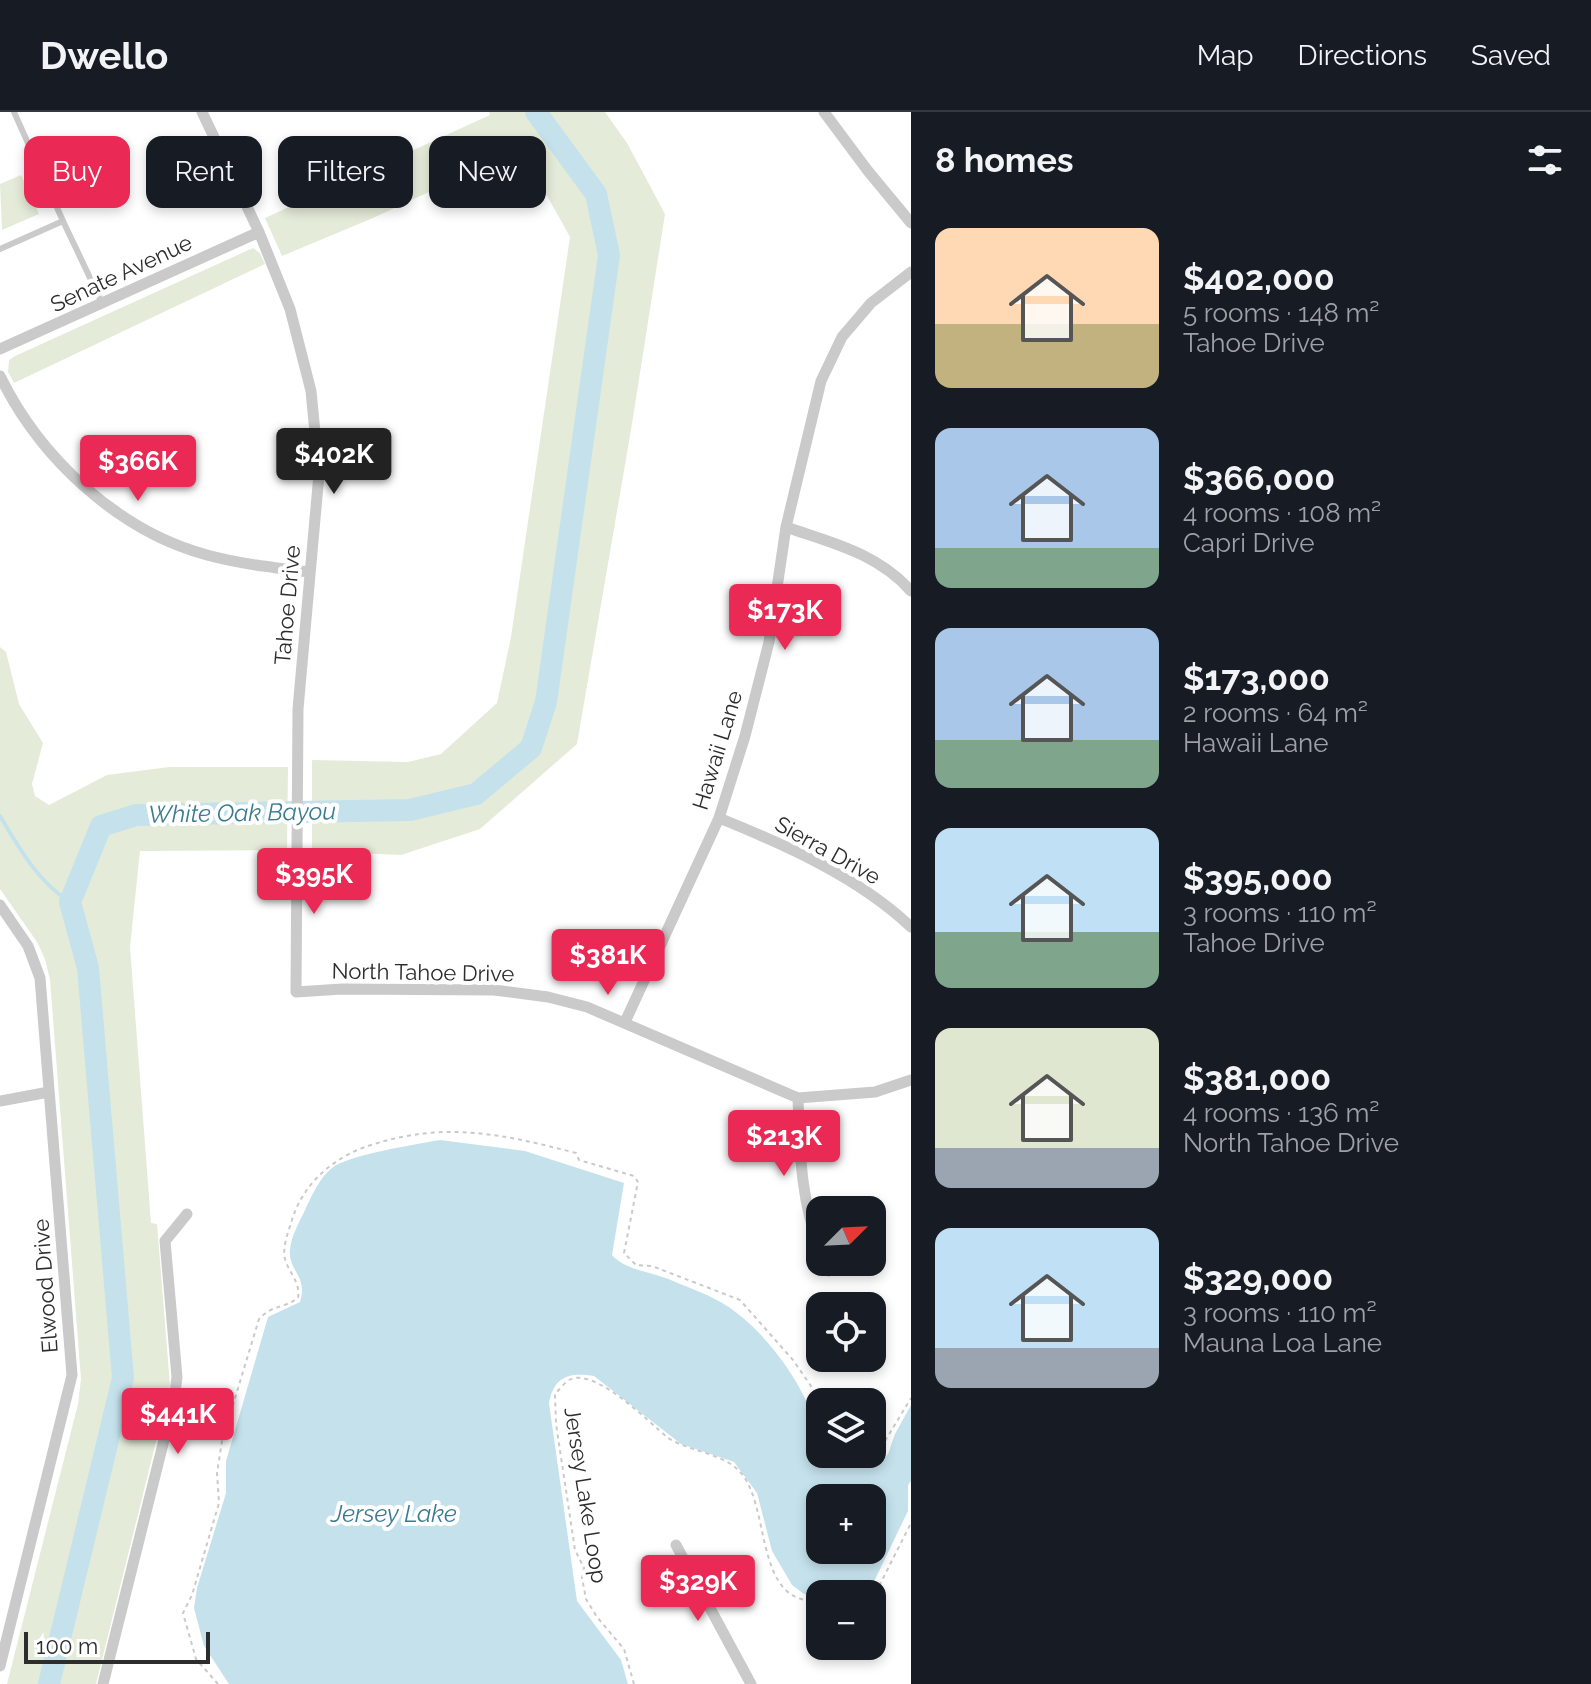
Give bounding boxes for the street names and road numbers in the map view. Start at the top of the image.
street label: Senate Avenue [46,229,196,317]
street label: Tahoe Drive [269,544,305,666]
street label: Hawaii Lane [687,687,747,813]
street label: Sierra Drive [771,810,885,890]
street label: North Tahoe Drive [331,957,515,987]
street label: Elwood Drive [27,1218,63,1354]
street label: Jersey Lake Loop [559,1405,613,1585]

